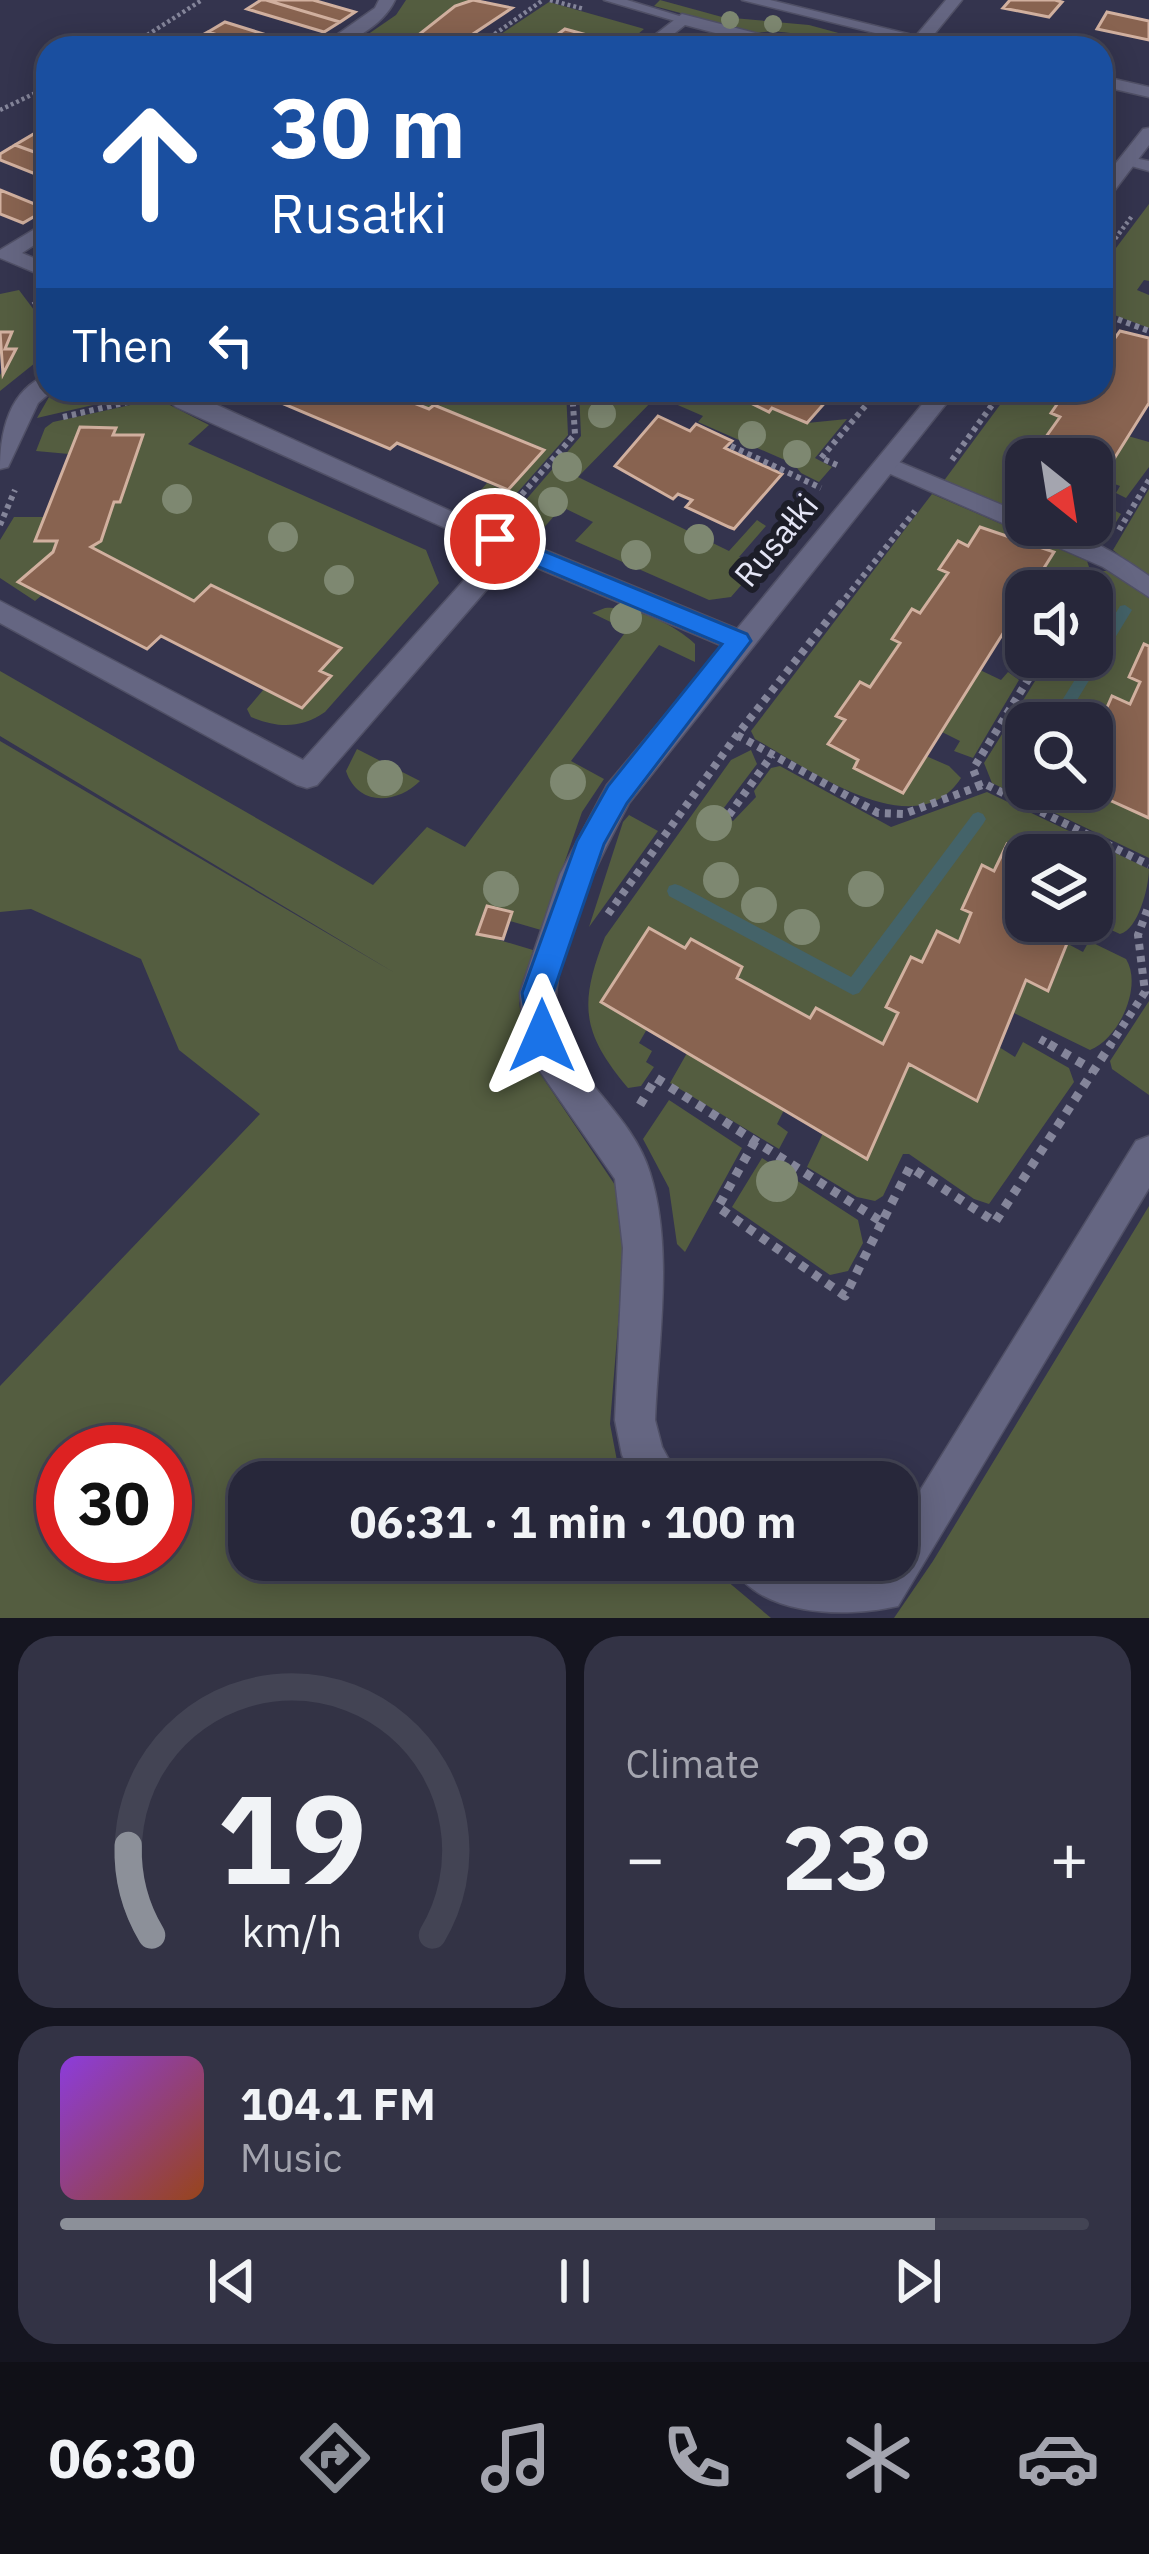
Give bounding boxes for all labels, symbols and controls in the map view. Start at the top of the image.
text: 30 m [270,72,466,181]
icon: ahead [72,84,228,240]
text: Rusałki [270,178,447,248]
icon: left [198,312,264,378]
text: Then [72,316,174,374]
north arrow [1005,438,1113,546]
map controls [1005,438,1113,942]
street label: Rusałki [724,484,827,595]
pin [444,488,546,590]
icon: arrive [462,506,528,572]
button: sound [1005,570,1113,678]
button: search [1005,702,1113,810]
button: layers [1005,834,1113,942]
position arrow [479,973,605,1099]
speed limit sign: 30 [36,1425,192,1581]
text: 06:31 · 1 min · 100 m [350,1492,796,1550]
text: Climate [626,1738,760,1789]
text: 19 [217,1756,367,1918]
text: 23° [782,1798,932,1915]
text: − [626,1814,665,1900]
text: + [1049,1814,1089,1900]
text: km/h [241,1903,342,1959]
text: 104.1 FM [240,2074,436,2132]
text: Music [240,2132,342,2183]
icon: previous [199,2248,265,2314]
icon: pause [542,2248,608,2314]
icon: next [885,2248,951,2314]
icon: directions [293,2416,377,2500]
icon: music [474,2416,558,2500]
icon: phone [655,2416,739,2500]
icon: climate [836,2416,920,2500]
icon: car [1016,2416,1100,2500]
text: 06:30 [48,2423,196,2493]

